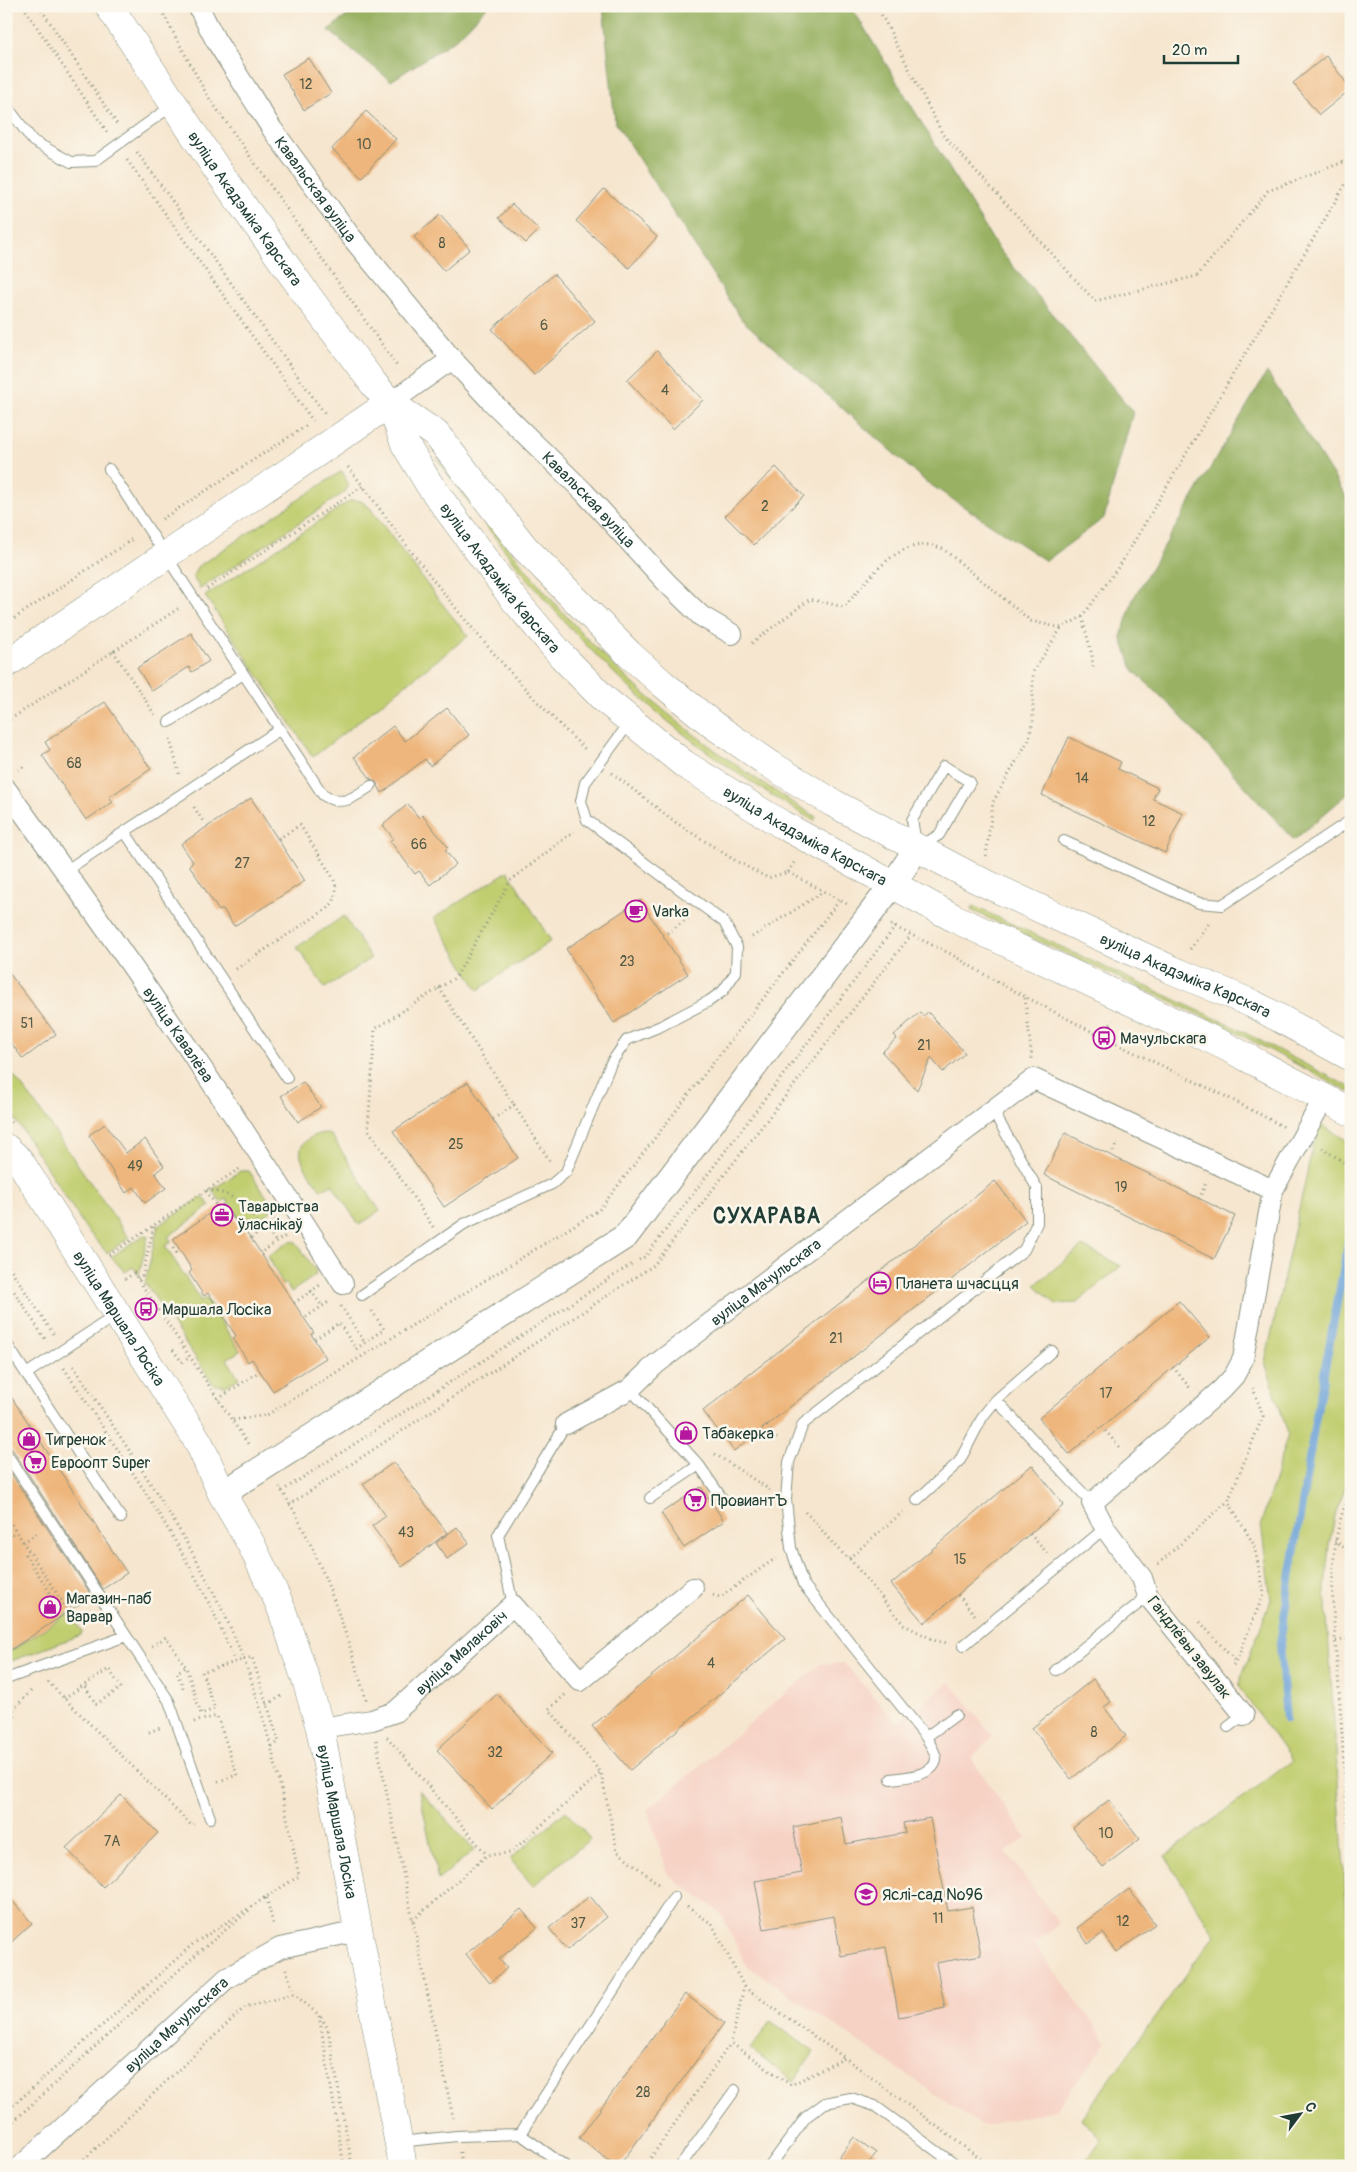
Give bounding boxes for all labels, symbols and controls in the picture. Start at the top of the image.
scale bar [1164,32,1238,64]
text: 20 m [1172,41,1207,60]
house number: 12 [299,76,313,93]
street label: вуліца Акадэміка Карскага [183,127,306,290]
street label: Кавальская вуліца [270,133,360,247]
house number: 10 [356,136,372,153]
house number: 8 [438,235,446,252]
house number: 6 [540,317,548,334]
house number: 4 [661,382,669,399]
street label: Кавальская вуліца [537,448,639,552]
house number: 2 [761,498,769,515]
street label: вуліца Акадэміка Карскага [435,499,564,657]
house number: 68 [66,755,82,772]
house number: 14 [1075,770,1089,787]
street label: вуліца Акадэміка Карскага [719,782,890,891]
house number: 12 [1142,813,1156,830]
house number: 66 [411,836,427,853]
house number: 27 [234,855,250,872]
cafe icon: Varka [624,899,648,923]
place label: Varka [652,902,689,922]
street label: вуліца Акадэміка Карскага [1097,929,1274,1023]
house number: 23 [619,953,635,970]
street label: вуліца Кавалёва [138,983,218,1086]
house number: 51 [20,1015,34,1032]
bus stop icon: Мачульскага [1092,1026,1116,1050]
place label: Мачульскага [1120,1029,1206,1049]
house number: 21 [917,1037,931,1054]
house number: 25 [448,1136,464,1153]
house number: 49 [127,1158,143,1175]
house number: 19 [1115,1179,1127,1196]
place label: Таварыства ўласнікаў [237,1197,319,1235]
office icon: Таварыства ўласнікаў [210,1203,234,1227]
district label: СУХАРАВА [713,1203,821,1230]
street label: вуліца Мачульскага [707,1234,825,1330]
street label: вуліца Маршала Лосіка [68,1247,169,1390]
hotel icon: Планета шчасцця [868,1271,892,1295]
place label: Планета шчасцця [896,1274,1019,1294]
bus stop icon: Маршала Лосіка [134,1297,158,1321]
place label: Маршала Лосіка [162,1300,271,1320]
house number: 21 [829,1330,843,1347]
house number: 17 [1100,1385,1113,1402]
shop icon: Табакерка [674,1421,698,1445]
place label: Табакерка [702,1424,774,1444]
shop icon: Тигренок [17,1427,41,1451]
place label: Тигренок [45,1430,107,1450]
supermarket icon: Евроопт Super [23,1450,47,1474]
place label: Евроопт Super [51,1453,150,1473]
supermarket icon: ПровиантЪ [683,1488,707,1512]
place label: ПровиантЪ [711,1491,787,1511]
house number: 43 [398,1524,414,1541]
house number: 15 [953,1551,967,1568]
place label: Магазин-паб Варвар [66,1589,152,1627]
street label: Гандлёвы завулак [1143,1592,1236,1703]
shop icon: Магазин-паб Варвар [38,1595,62,1619]
street label: вуліца Малаковіч [411,1606,512,1700]
house number: 4 [707,1655,715,1672]
house number: 8 [1090,1724,1098,1741]
street label: вуліца Маршала Лосіка [312,1743,361,1901]
house number: 32 [487,1744,503,1761]
house number: 10 [1098,1825,1114,1842]
house number: 7А [104,1833,120,1850]
school or university icon: Яслі-сад №96 [854,1882,878,1906]
place label: Яслі-сад №96 [882,1885,983,1905]
house number: 11 [933,1910,943,1927]
house number: 12 [1116,1913,1130,1930]
house number: 37 [570,1915,586,1932]
street label: вуліца Мачульскага [121,1973,233,2078]
house number: 28 [636,2084,650,2101]
north arrow [1274,2090,1324,2140]
text: С [1301,2099,1320,2116]

